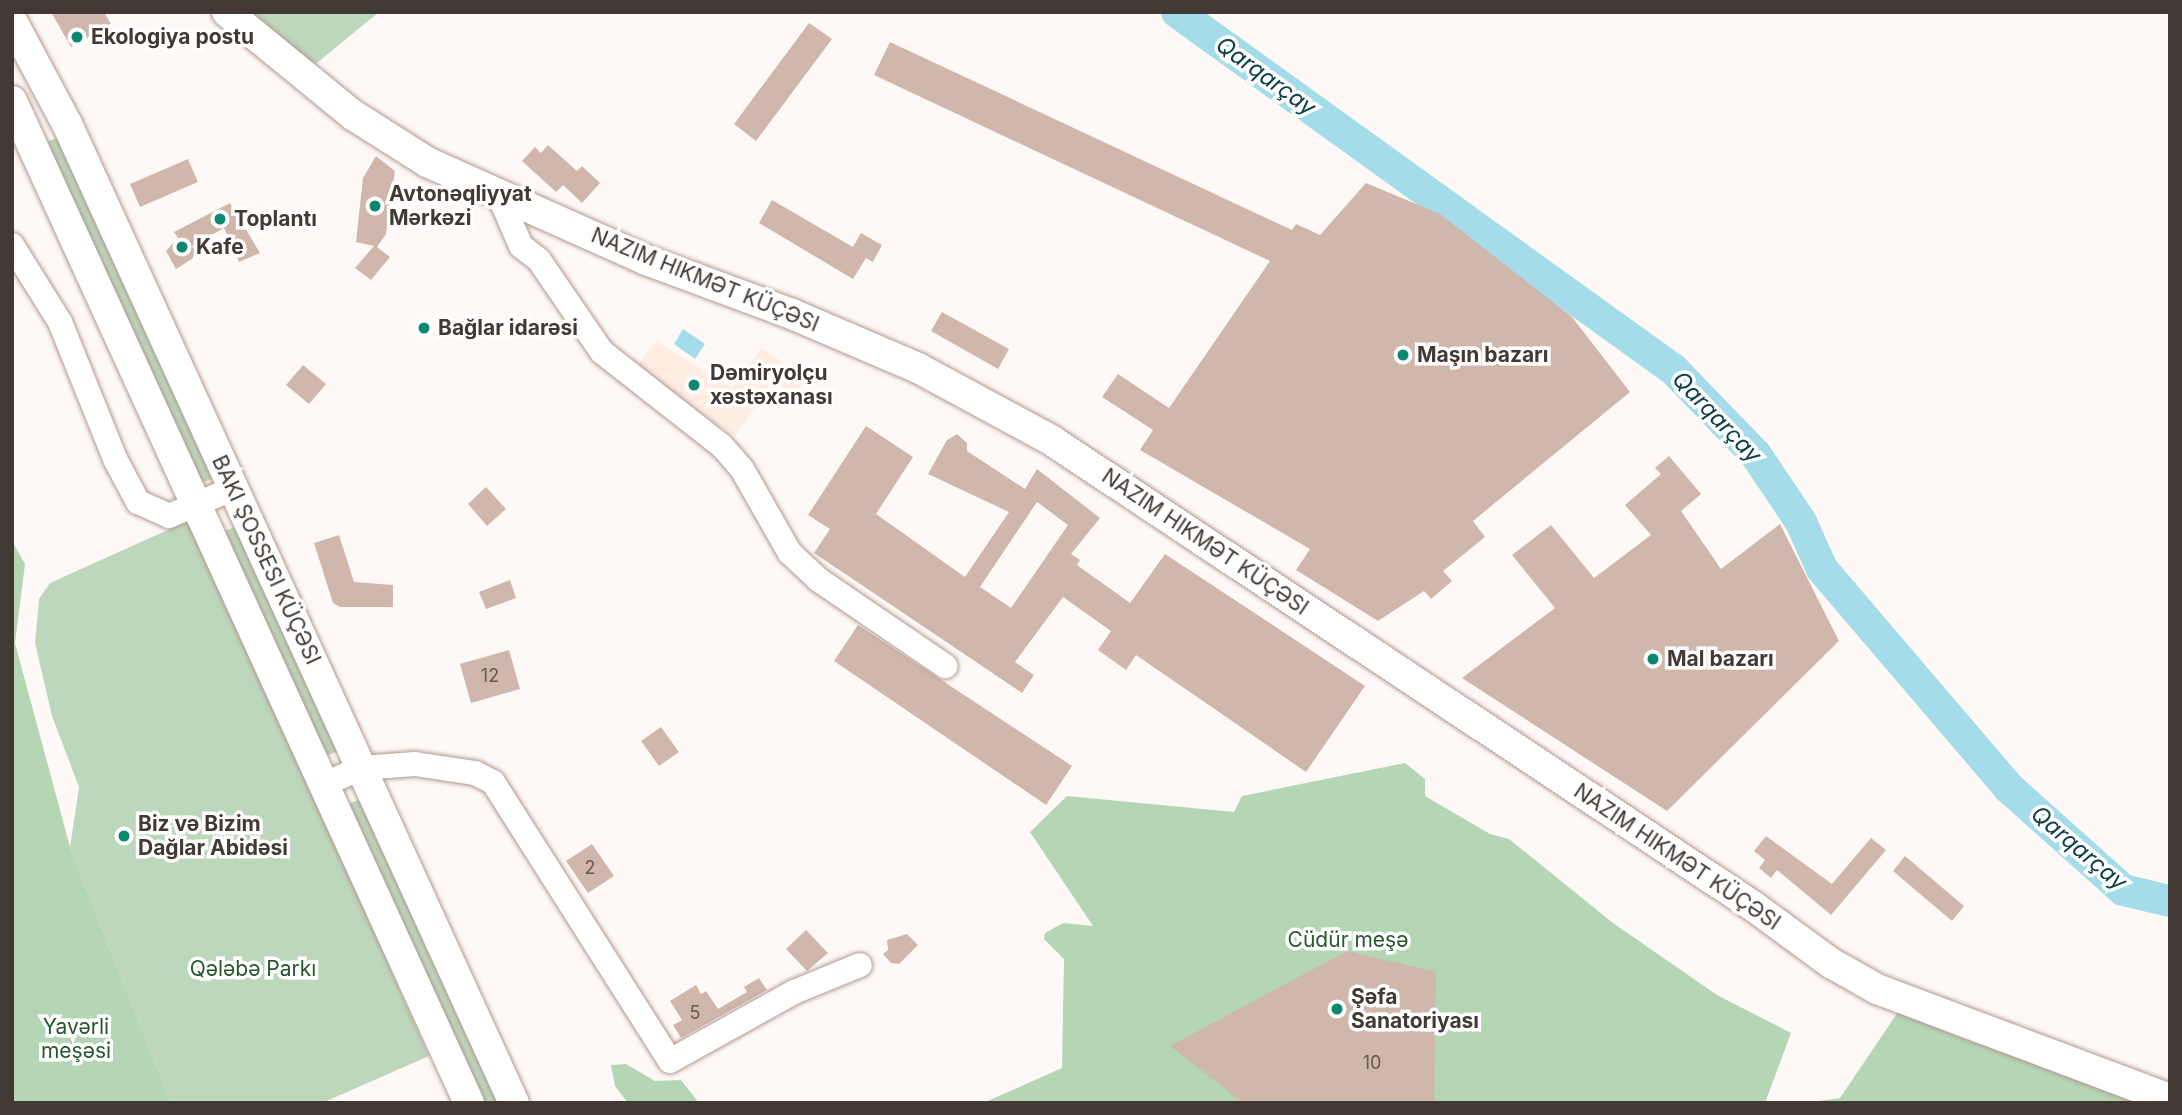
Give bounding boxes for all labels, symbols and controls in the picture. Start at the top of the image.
place label: Ekologiya postu [91,24,254,50]
marker: Ekologiya postu [69,29,85,45]
water label: Qarqarçay [1211,31,1321,121]
place label: Avtonəqliyyat Mərkəzi [389,181,532,231]
marker: Avtonəqliyyat Mərkəzi [367,198,383,214]
place label: Toplantı [234,206,317,232]
marker: Toplantı [212,211,228,227]
street label: NAZIM HIKMƏT KÜÇƏSI [587,223,823,337]
place label: Kafe [196,234,244,260]
marker: Kafe [174,239,190,255]
place label: Bağlar idarəsi [438,315,578,341]
marker: Bağlar idarəsi [416,320,432,336]
place label: Maşın bazarı [1417,342,1549,368]
marker: Maşın bazarı [1395,347,1411,363]
place label: Dəmiryolçu xəstəxanası [710,360,833,410]
water label: Qarqarçay [1667,366,1767,468]
marker: Dəmiryolçu xəstəxanası [684,375,704,395]
street label: BAKI ŞOSSESI KÜÇƏSI [206,451,326,669]
street label: NAZIM HIKMƏT KÜÇƏSI [1097,464,1313,620]
place label: Mal bazarı [1667,646,1774,672]
marker: Mal bazarı [1645,651,1661,667]
house number: 12 [481,665,499,687]
street label: NAZIM HIKMƏT KÜÇƏSI [1569,779,1785,935]
water label: Qarqarçay [2026,800,2132,896]
place label: Biz və Bizim Dağlar Abidəsi [138,811,288,861]
marker: Biz və Bizim Dağlar Abidəsi [116,828,132,844]
house number: 2 [585,857,595,879]
park label: Cüdür meşə [1288,927,1408,953]
park label: Qələbə Parkı [190,956,316,982]
place label: Şəfa Sanatoriyası [1351,984,1479,1034]
marker: Şəfa Sanatoriyası [1329,1001,1345,1017]
house number: 5 [690,1002,700,1024]
park label: Yavərli meşəsi [41,1014,111,1064]
house number: 10 [1363,1052,1381,1074]

